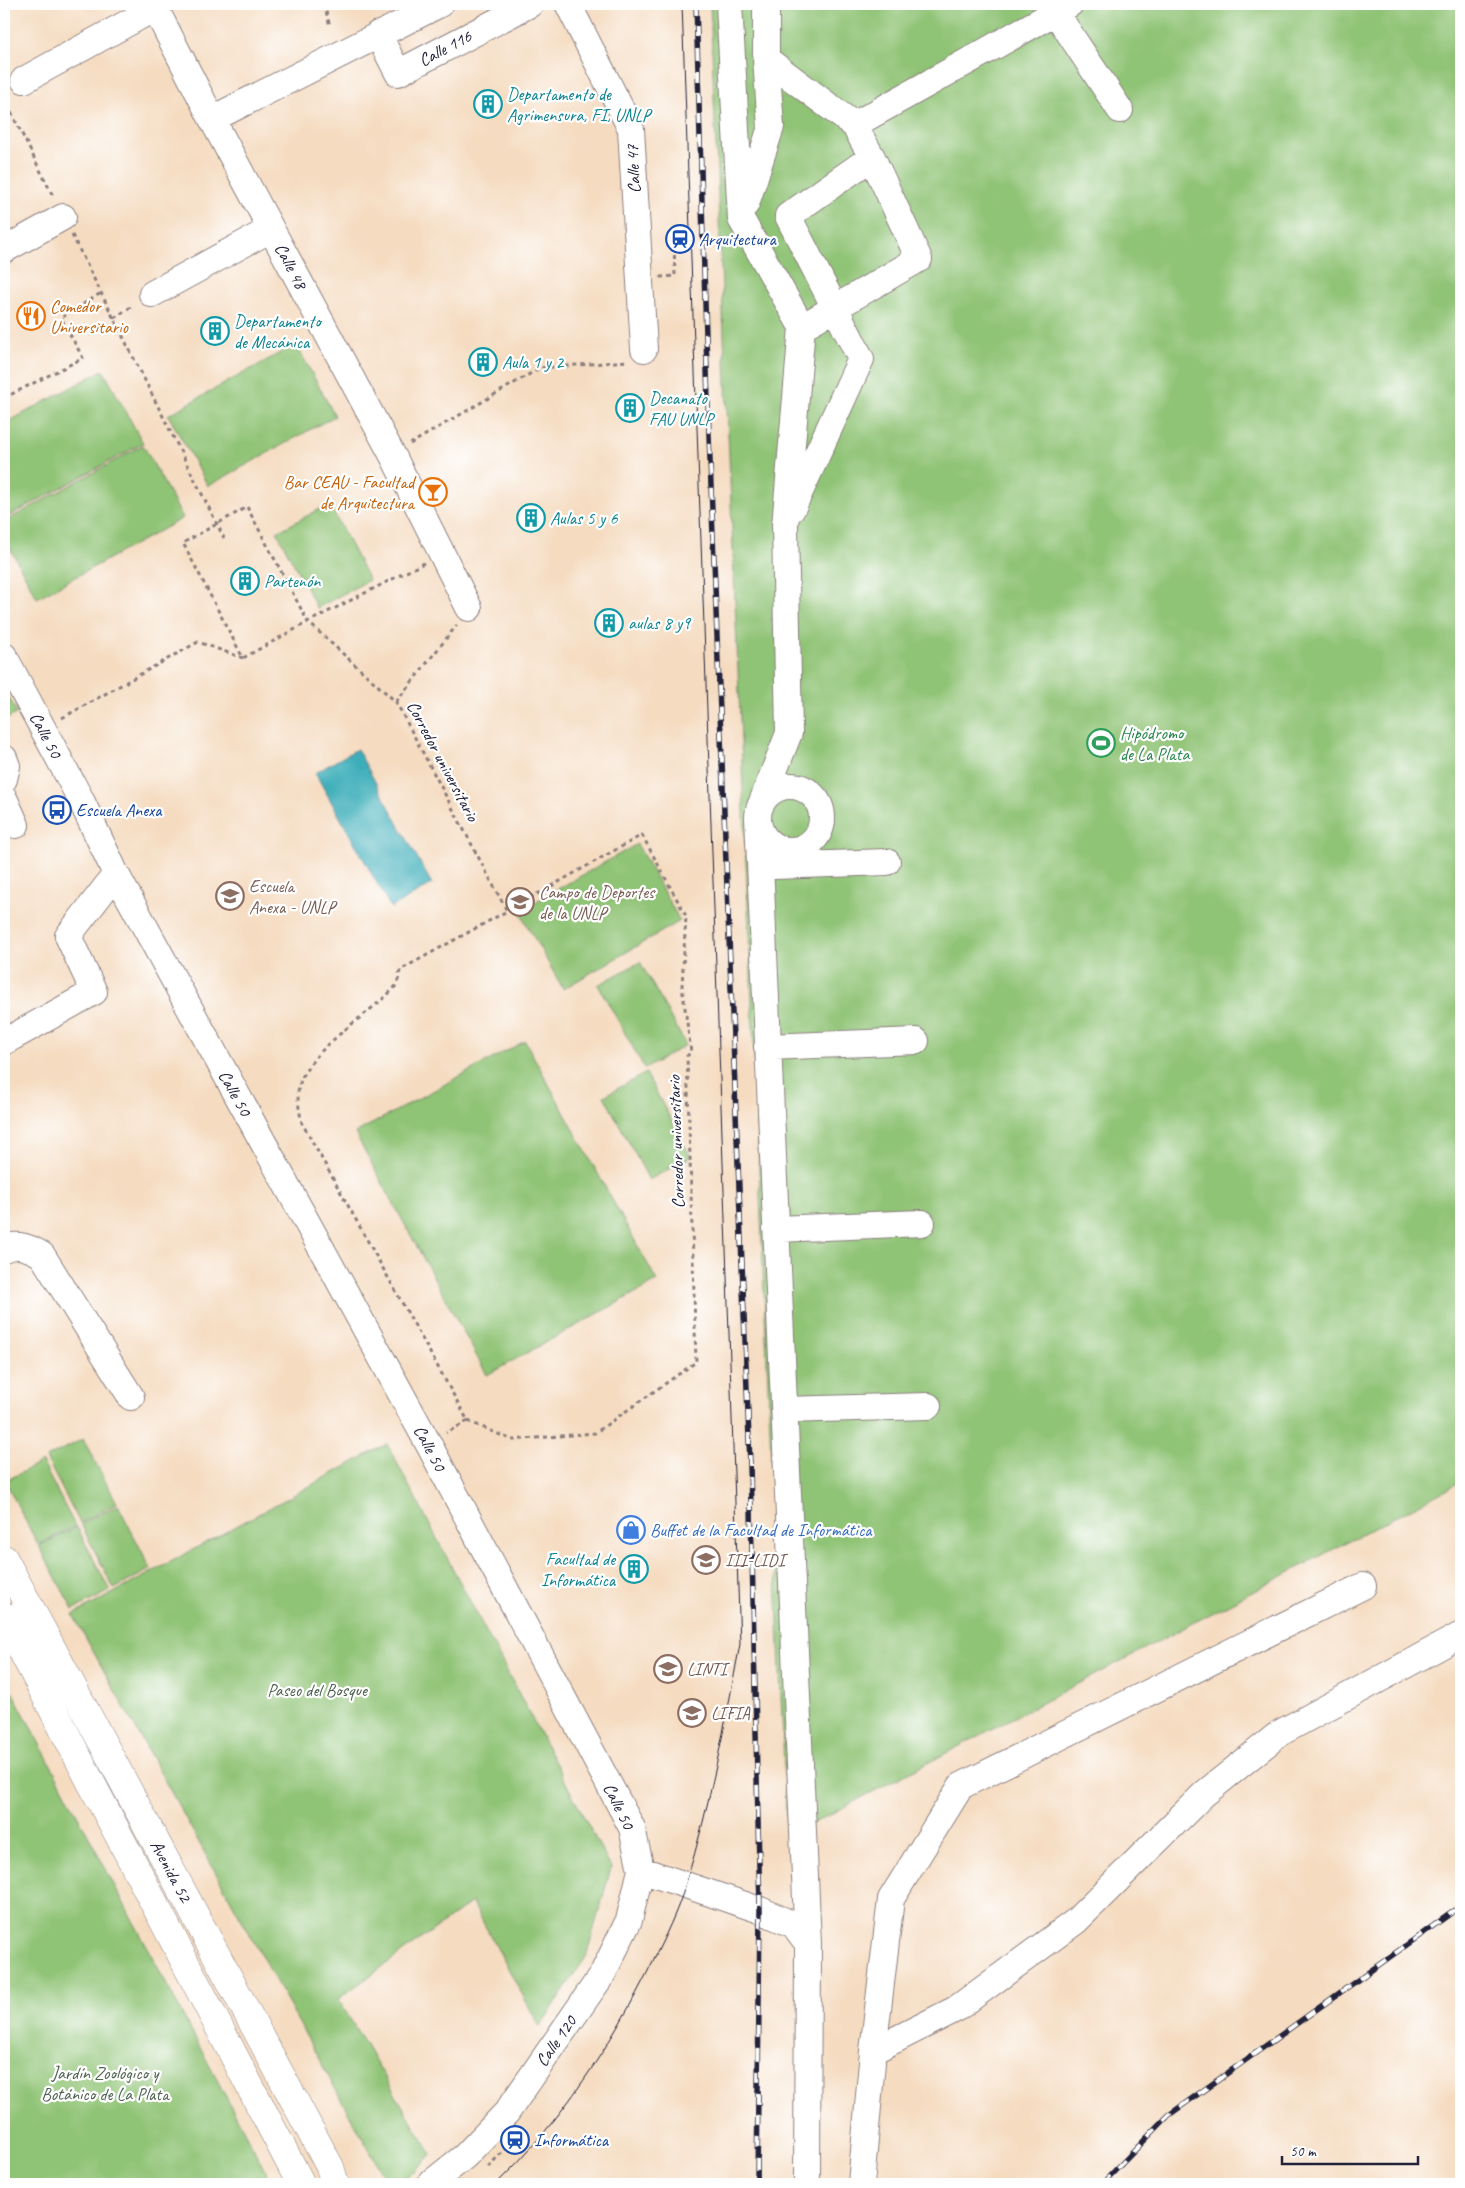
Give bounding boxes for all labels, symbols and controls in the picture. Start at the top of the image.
street label: Calle 116 [415,24,476,71]
place label: Departamento de Agrimensura, FI, UNLP [507,83,653,126]
building icon: Departamento de Agrimensura, FI, UNLP [473,89,503,119]
street label: Calle 47 [621,143,645,194]
station icon: Arquitectura [665,224,695,254]
place label: Arquitectura [699,228,777,250]
street label: Calle 48 [270,239,313,294]
place label: Comedor Universitario [50,295,130,338]
restaurant icon: Comedor Universitario [16,301,46,331]
place label: Departamento de Mecánica [234,310,322,353]
building icon: Departamento de Mecánica [200,316,230,346]
building icon: Aula 1 y 2 [468,347,498,377]
place label: Aula 1 y 2 [502,351,565,373]
place label: Decanato FAU UNLP [649,387,716,430]
building icon: Decanato FAU UNLP [615,393,645,423]
place label: Bar CEAU - Facultad de Arquitectura [284,471,417,514]
bar icon: Bar CEAU - Facultad de Arquitectura [418,477,448,507]
building icon: Aulas 5 y 6 [516,503,546,533]
place label: Aulas 5 y 6 [550,507,618,529]
building icon: Partenón [230,566,260,596]
place label: Partenón [264,570,321,592]
building icon: aulas 8 y9 [594,608,624,638]
place label: aulas 8 y9 [628,612,692,634]
street label: Corredor universitario [402,697,485,826]
street label: Calle 50 [25,708,68,763]
place label: Hipódromo de La Plata [1120,722,1190,765]
sports icon: Hipódromo de La Plata [1086,728,1116,758]
bus stop icon: Escuela Anexa [42,795,72,825]
place label: Escuela Anexa [76,799,163,821]
place label: Escuela Anexa - UNLP [249,875,338,918]
school or university icon: Escuela Anexa - UNLP [215,881,245,911]
place label: Campo de Deportes de la UNLP [539,881,656,924]
school or university icon: Campo de Deportes de la UNLP [505,887,535,917]
street label: Calle 50 [214,1066,257,1121]
street label: Corredor universitario [663,1073,689,1209]
street label: Calle 50 [409,1421,452,1476]
shop icon: Buffet de la Facultad de Informática [616,1515,646,1545]
place label: Buffet de la Facultad de Informática [650,1519,873,1541]
school or university icon: III-LIDI [691,1545,721,1575]
place label: Facultad de Informática [541,1548,617,1591]
place label: III-LIDI [725,1549,788,1571]
building icon: Facultad de Informática [619,1554,649,1584]
school or university icon: LINTI [653,1654,683,1684]
place label: LINTI [687,1658,731,1680]
park label: Paseo del Bosque [267,1679,368,1701]
school or university icon: LIFIA [677,1698,707,1728]
place label: LIFIA [711,1702,751,1724]
street label: Calle 50 [598,1779,640,1834]
street label: Avenida 52 [146,1836,197,1908]
street label: Calle 120 [531,2010,582,2071]
park label: Jardín Zoológico y Botánico de La Plata [41,2062,170,2105]
station icon: Informática [500,2125,530,2155]
place label: Informática [534,2129,610,2151]
scale bar [1282,2133,1419,2165]
text: 50 m [1290,2142,1317,2161]

